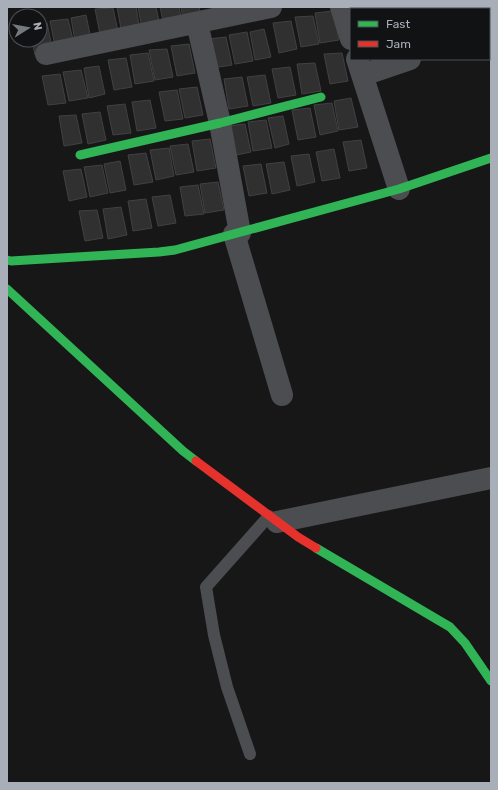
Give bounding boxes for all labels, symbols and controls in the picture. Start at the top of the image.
north arrow [8,8,48,48]
legend [350,8,490,60]
text: Fast [386,17,410,31]
text: N [30,21,44,31]
text: Jam [386,37,411,51]

